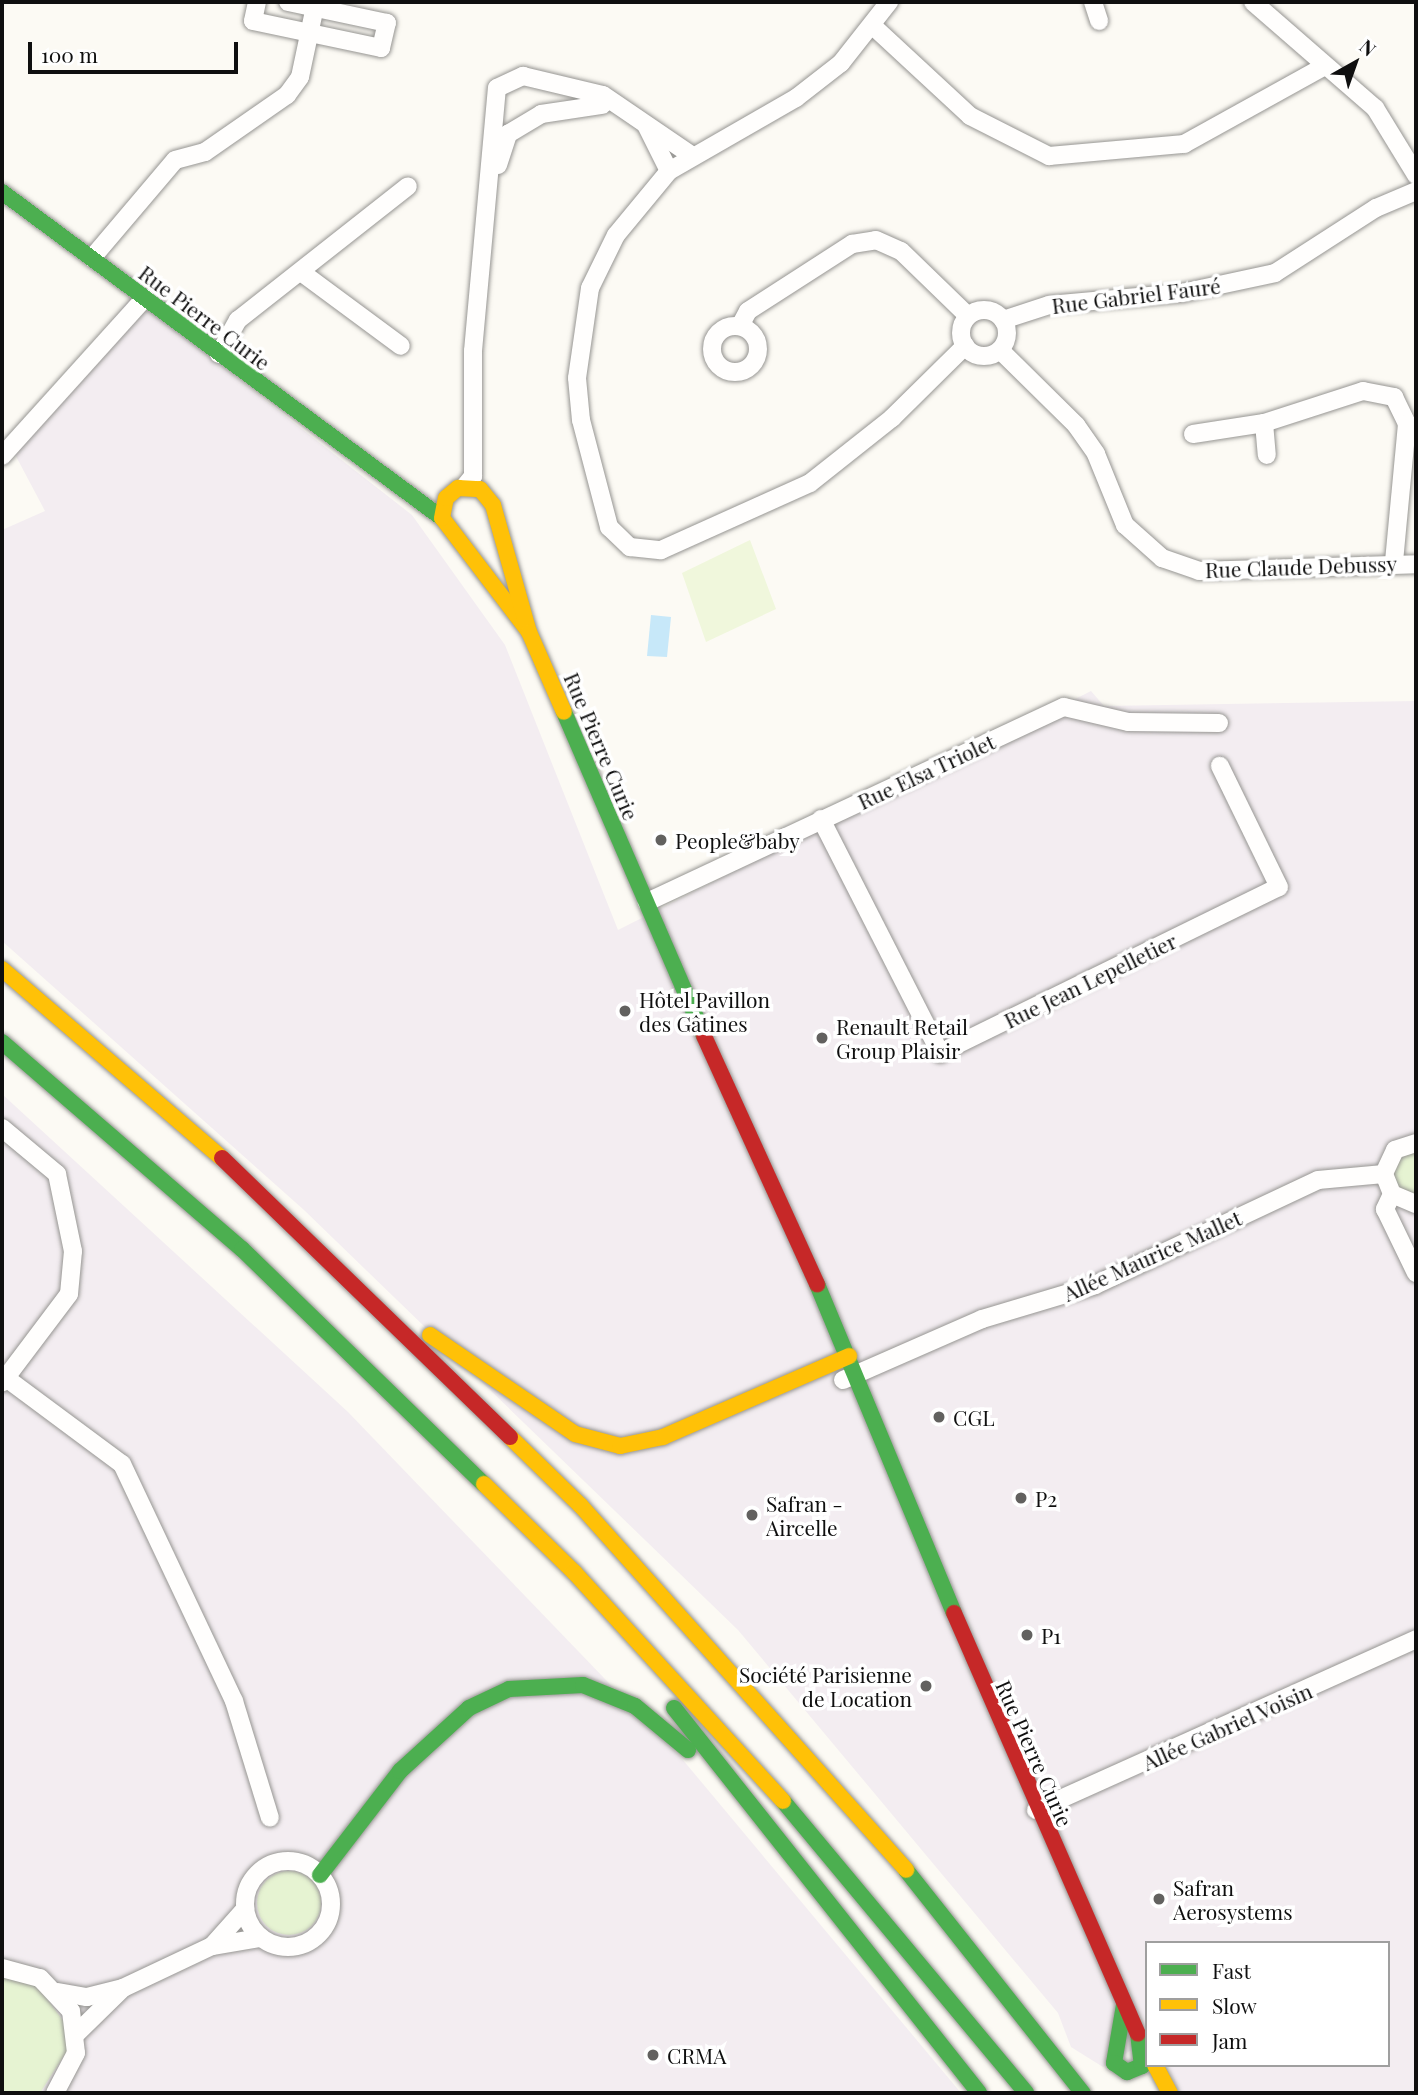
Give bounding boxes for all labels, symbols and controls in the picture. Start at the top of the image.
scale bar [32,28,242,72]
north arrow [1320,28,1390,98]
text: N [1355,33,1382,61]
text: 100 m [41,40,98,68]
street label: Rue Pierre Curie [134,260,276,374]
street label: Rue Gabriel Fauré [1050,272,1222,318]
street label: Rue Claude Debussy [1205,550,1397,582]
street label: Rue Pierre Curie [560,669,644,823]
street label: Rue Elsa Triolet [853,728,999,814]
place label: People&baby [675,827,800,853]
marker: People&baby [653,832,669,848]
street label: Rue Jean Lepelletier [1000,927,1180,1033]
place label: Hôtel Pavillon des Gâtines [639,986,770,1036]
marker: Hôtel Pavillon des Gâtines [617,1003,633,1019]
place label: Renault Retail Group Plaisir [836,1013,968,1063]
marker: Renault Retail Group Plaisir [814,1030,830,1046]
street label: Allée Maurice Mallet [1059,1204,1245,1306]
place label: CGL [953,1404,995,1430]
marker: CGL [931,1409,947,1425]
place label: P2 [1035,1485,1057,1511]
place label: Safran - Aircelle [766,1490,843,1540]
marker: P2 [1013,1490,1029,1506]
marker: Safran - Aircelle [744,1507,760,1523]
place label: P1 [1041,1622,1061,1648]
marker: P1 [1019,1627,1035,1643]
place label: Société Parisienne de Location [739,1661,912,1711]
street label: Rue Pierre Curie [991,1676,1079,1830]
street label: Allée Gabriel Voisin [1138,1677,1316,1775]
marker: Société Parisienne de Location [918,1678,934,1694]
place label: Safran Aerosystems [1173,1874,1293,1924]
marker: Safran Aerosystems [1151,1891,1167,1907]
legend [1145,1941,1390,2067]
text: Fast [1212,1956,1251,1984]
text: Slow [1212,1991,1257,2019]
text: Jam [1212,2026,1248,2054]
place label: CRMA [667,2042,727,2068]
marker: CRMA [645,2047,661,2063]

